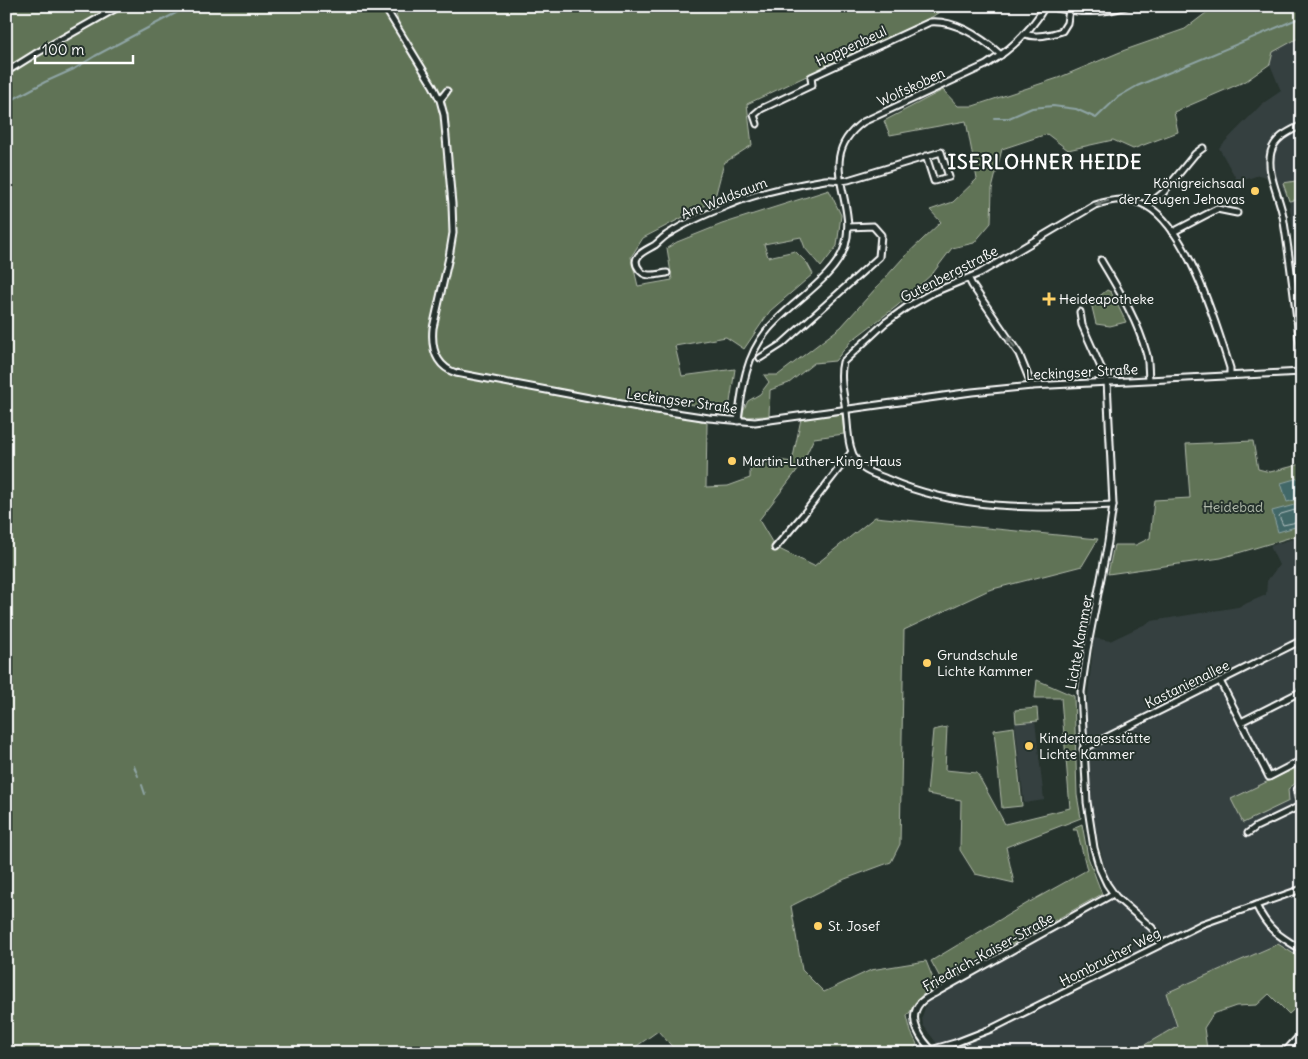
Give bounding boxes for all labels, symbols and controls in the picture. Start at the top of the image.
street label: Hoppenbeul [813,22,889,70]
scale bar [35,32,132,64]
text: 100 m [42,40,84,59]
street label: Wolfskoben [874,64,948,110]
district label: ISERLOHNER HEIDE [948,150,1142,174]
street label: Am Waldsaum [678,173,770,223]
place label: Königreichsaal der Zeugen Jehovas [1119,174,1245,208]
marker: Königreichsaal der Zeugen Jehovas [1249,185,1261,197]
one-way arrow [1094,199,1109,207]
street label: Gutenbergstraße [897,242,1001,306]
place label: Heideapotheke [1059,290,1154,308]
marker: Heideapotheke [1043,293,1055,305]
one-way arrow [1006,335,1016,349]
street label: Leckingser Straße [1026,360,1138,384]
street label: Leckingser Straße [625,384,739,418]
place label: Martin-Luther-King-Haus [742,452,902,470]
marker: Martin-Luther-King-Haus [726,455,738,467]
park label: Heidebad [1203,498,1263,516]
street label: Lichte Kammer [1062,593,1096,691]
place label: Grundschule Lichte Kammer [937,646,1033,680]
street label: Kastanienallee [1142,656,1232,712]
marker: Grundschule Lichte Kammer [921,657,933,669]
place label: Kindertagesstätte Lichte Kammer [1039,729,1151,763]
marker: Kindertagesstätte Lichte Kammer [1023,740,1035,752]
street label: Friedrich-Kaiser-Straße [919,909,1057,995]
place label: St. Josef [828,917,880,935]
marker: St. Josef [812,920,824,932]
street label: Hombrucher Weg [1056,924,1164,990]

